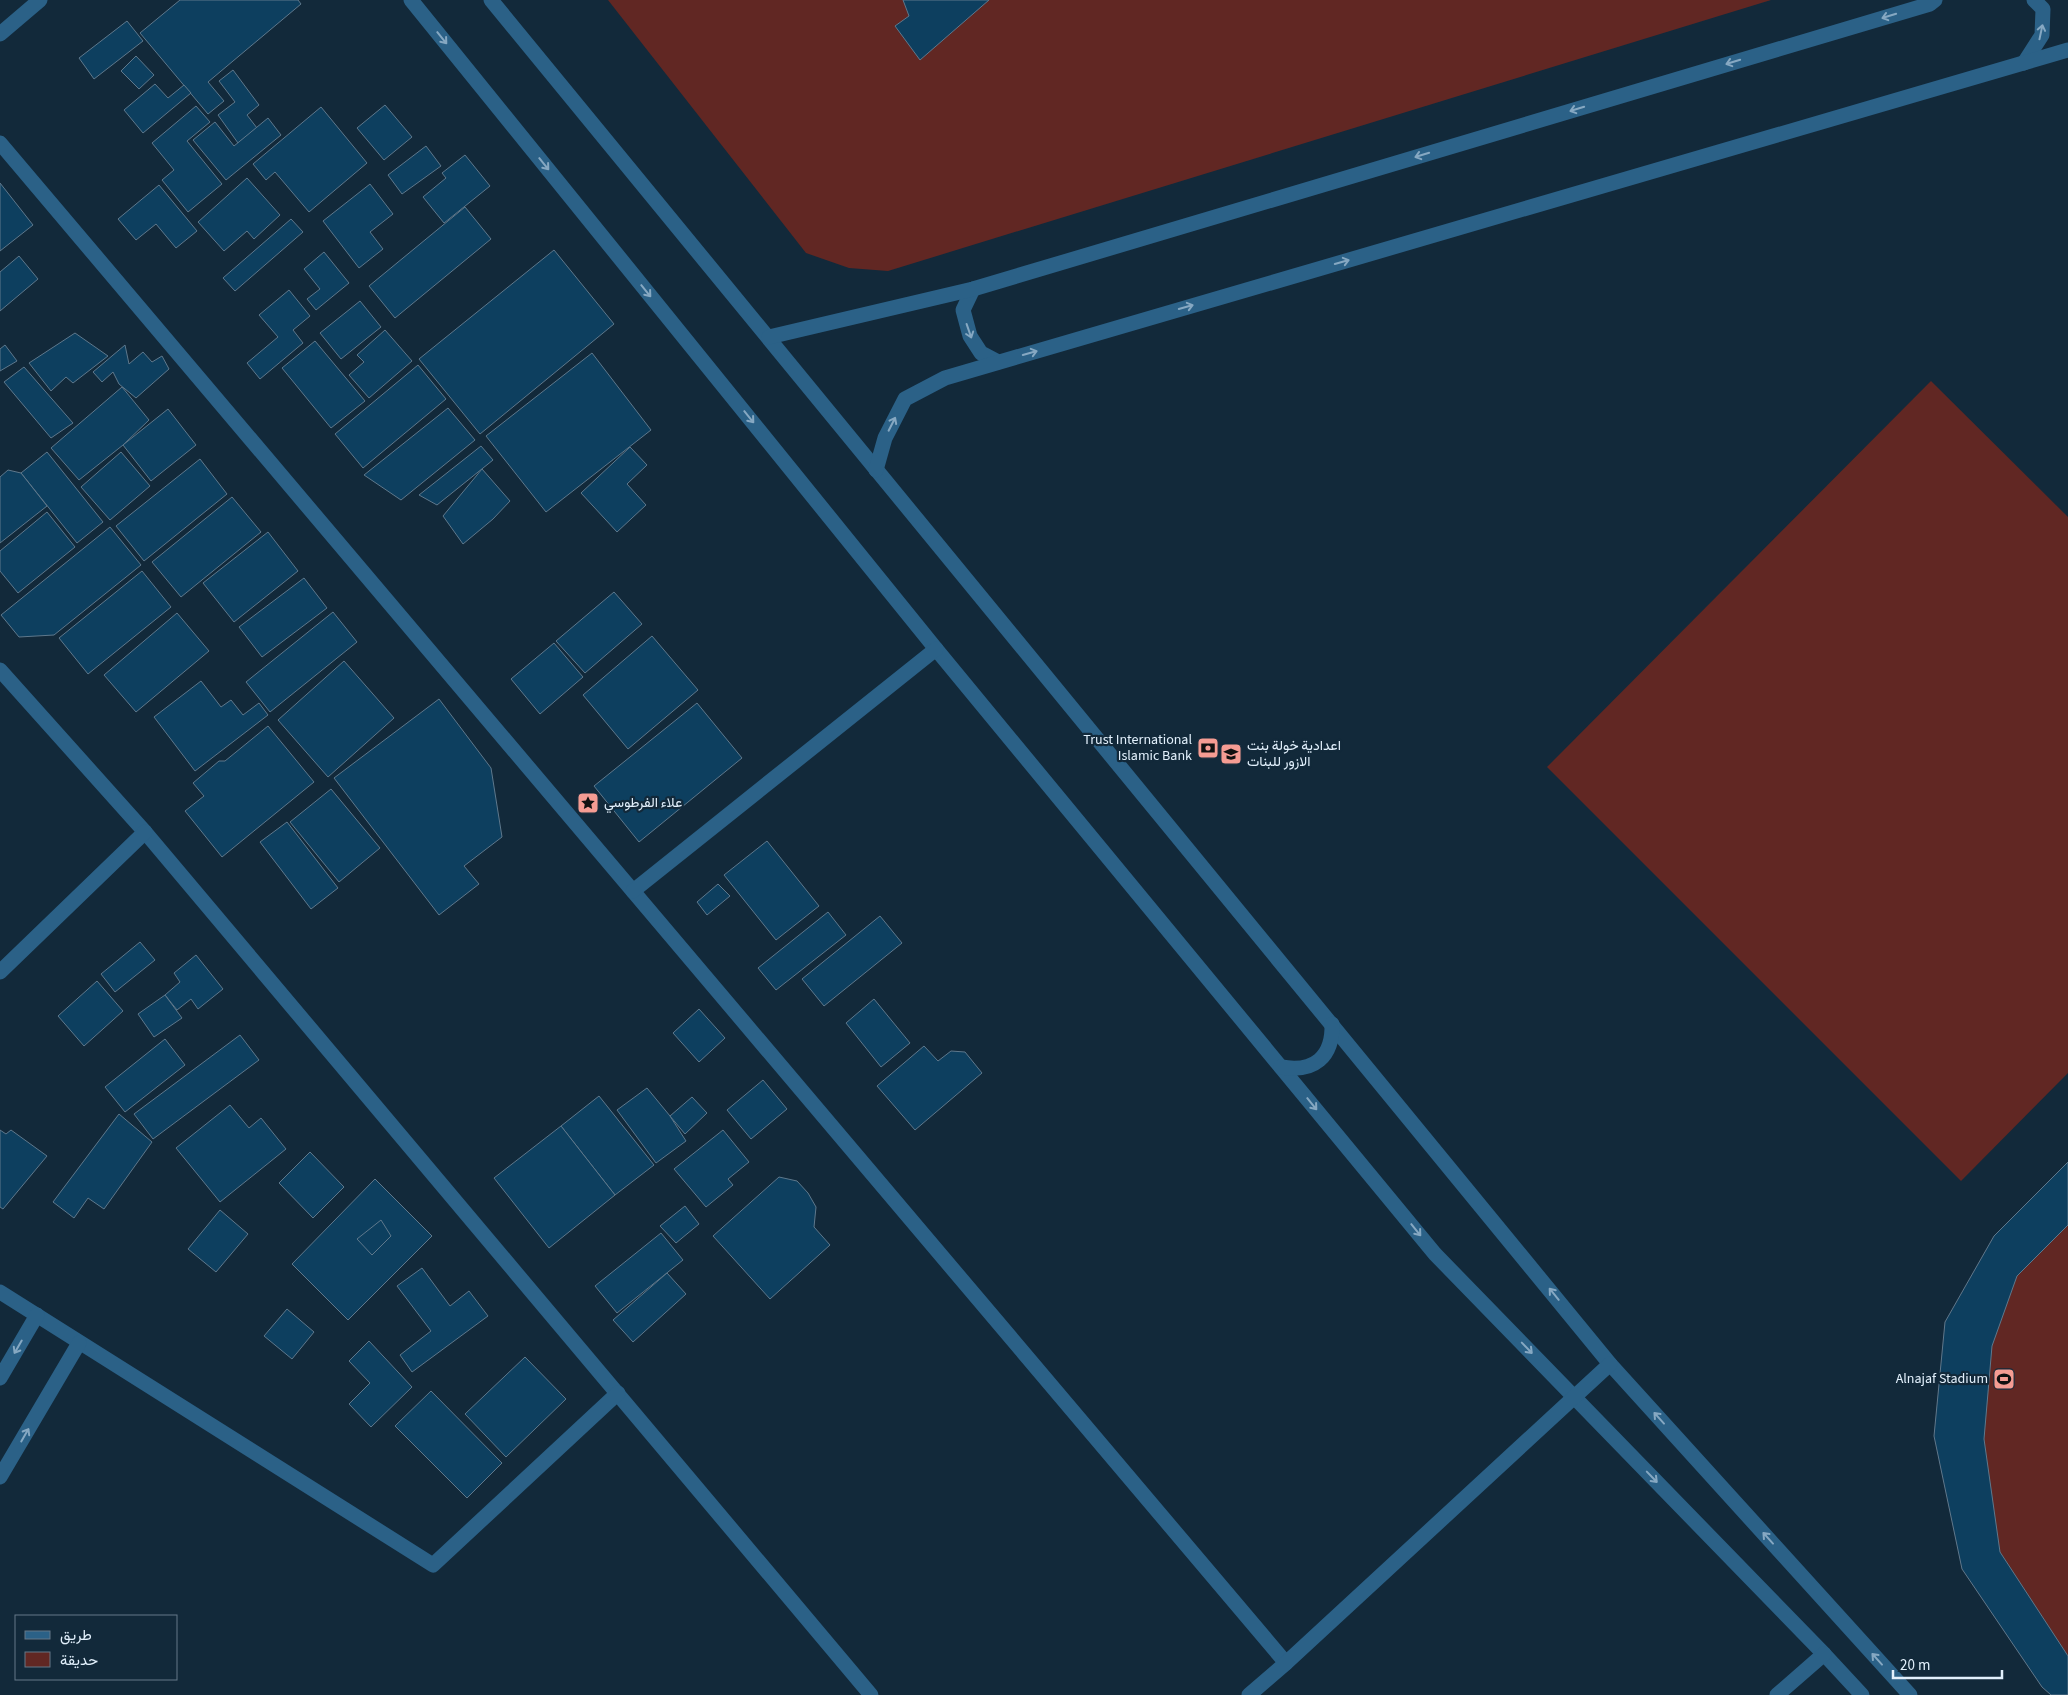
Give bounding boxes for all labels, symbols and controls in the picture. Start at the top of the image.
one-way arrow [1881,11,1897,21]
one-way arrow [2036,24,2046,40]
one-way arrow [437,31,448,44]
one-way arrow [1726,58,1742,68]
one-way arrow [1570,104,1586,114]
one-way arrow [1414,151,1430,161]
one-way arrow [539,157,550,170]
one-way arrow [1334,256,1350,266]
one-way arrow [641,284,652,297]
one-way arrow [1178,302,1194,312]
one-way arrow [965,322,974,338]
one-way arrow [1022,347,1038,357]
one-way arrow [743,410,754,423]
one-way arrow [888,417,897,432]
place label: Trust International Islamic Bank [1083,730,1192,766]
bank icon: Trust International Islamic Bank [1196,736,1220,760]
place label: اعدادية خولة بنت الازور للبنات [1247,736,1341,772]
school or university icon: اعدادية خولة بنت الازور للبنات [1219,742,1243,766]
place icon: علاء الفرطوسي [576,791,600,815]
place label: علاء الفرطوسي [604,793,682,814]
one-way arrow [1307,1098,1318,1111]
one-way arrow [1410,1223,1421,1236]
one-way arrow [1548,1288,1559,1301]
one-way arrow [13,1339,23,1353]
one-way arrow [1521,1342,1533,1354]
sports icon: Alnajaf Stadium [1992,1367,2016,1391]
place label: Alnajaf Stadium [1896,1369,1988,1389]
one-way arrow [1653,1411,1665,1424]
one-way arrow [20,1429,30,1443]
one-way arrow [1646,1471,1658,1483]
one-way arrow [1762,1532,1774,1545]
legend [15,1615,178,1680]
text: طريق [60,1625,92,1646]
scale bar [1893,1648,2002,1680]
text: حديقة [60,1650,98,1671]
one-way arrow [1871,1652,1883,1665]
text: 20 m [1900,1655,1930,1676]

